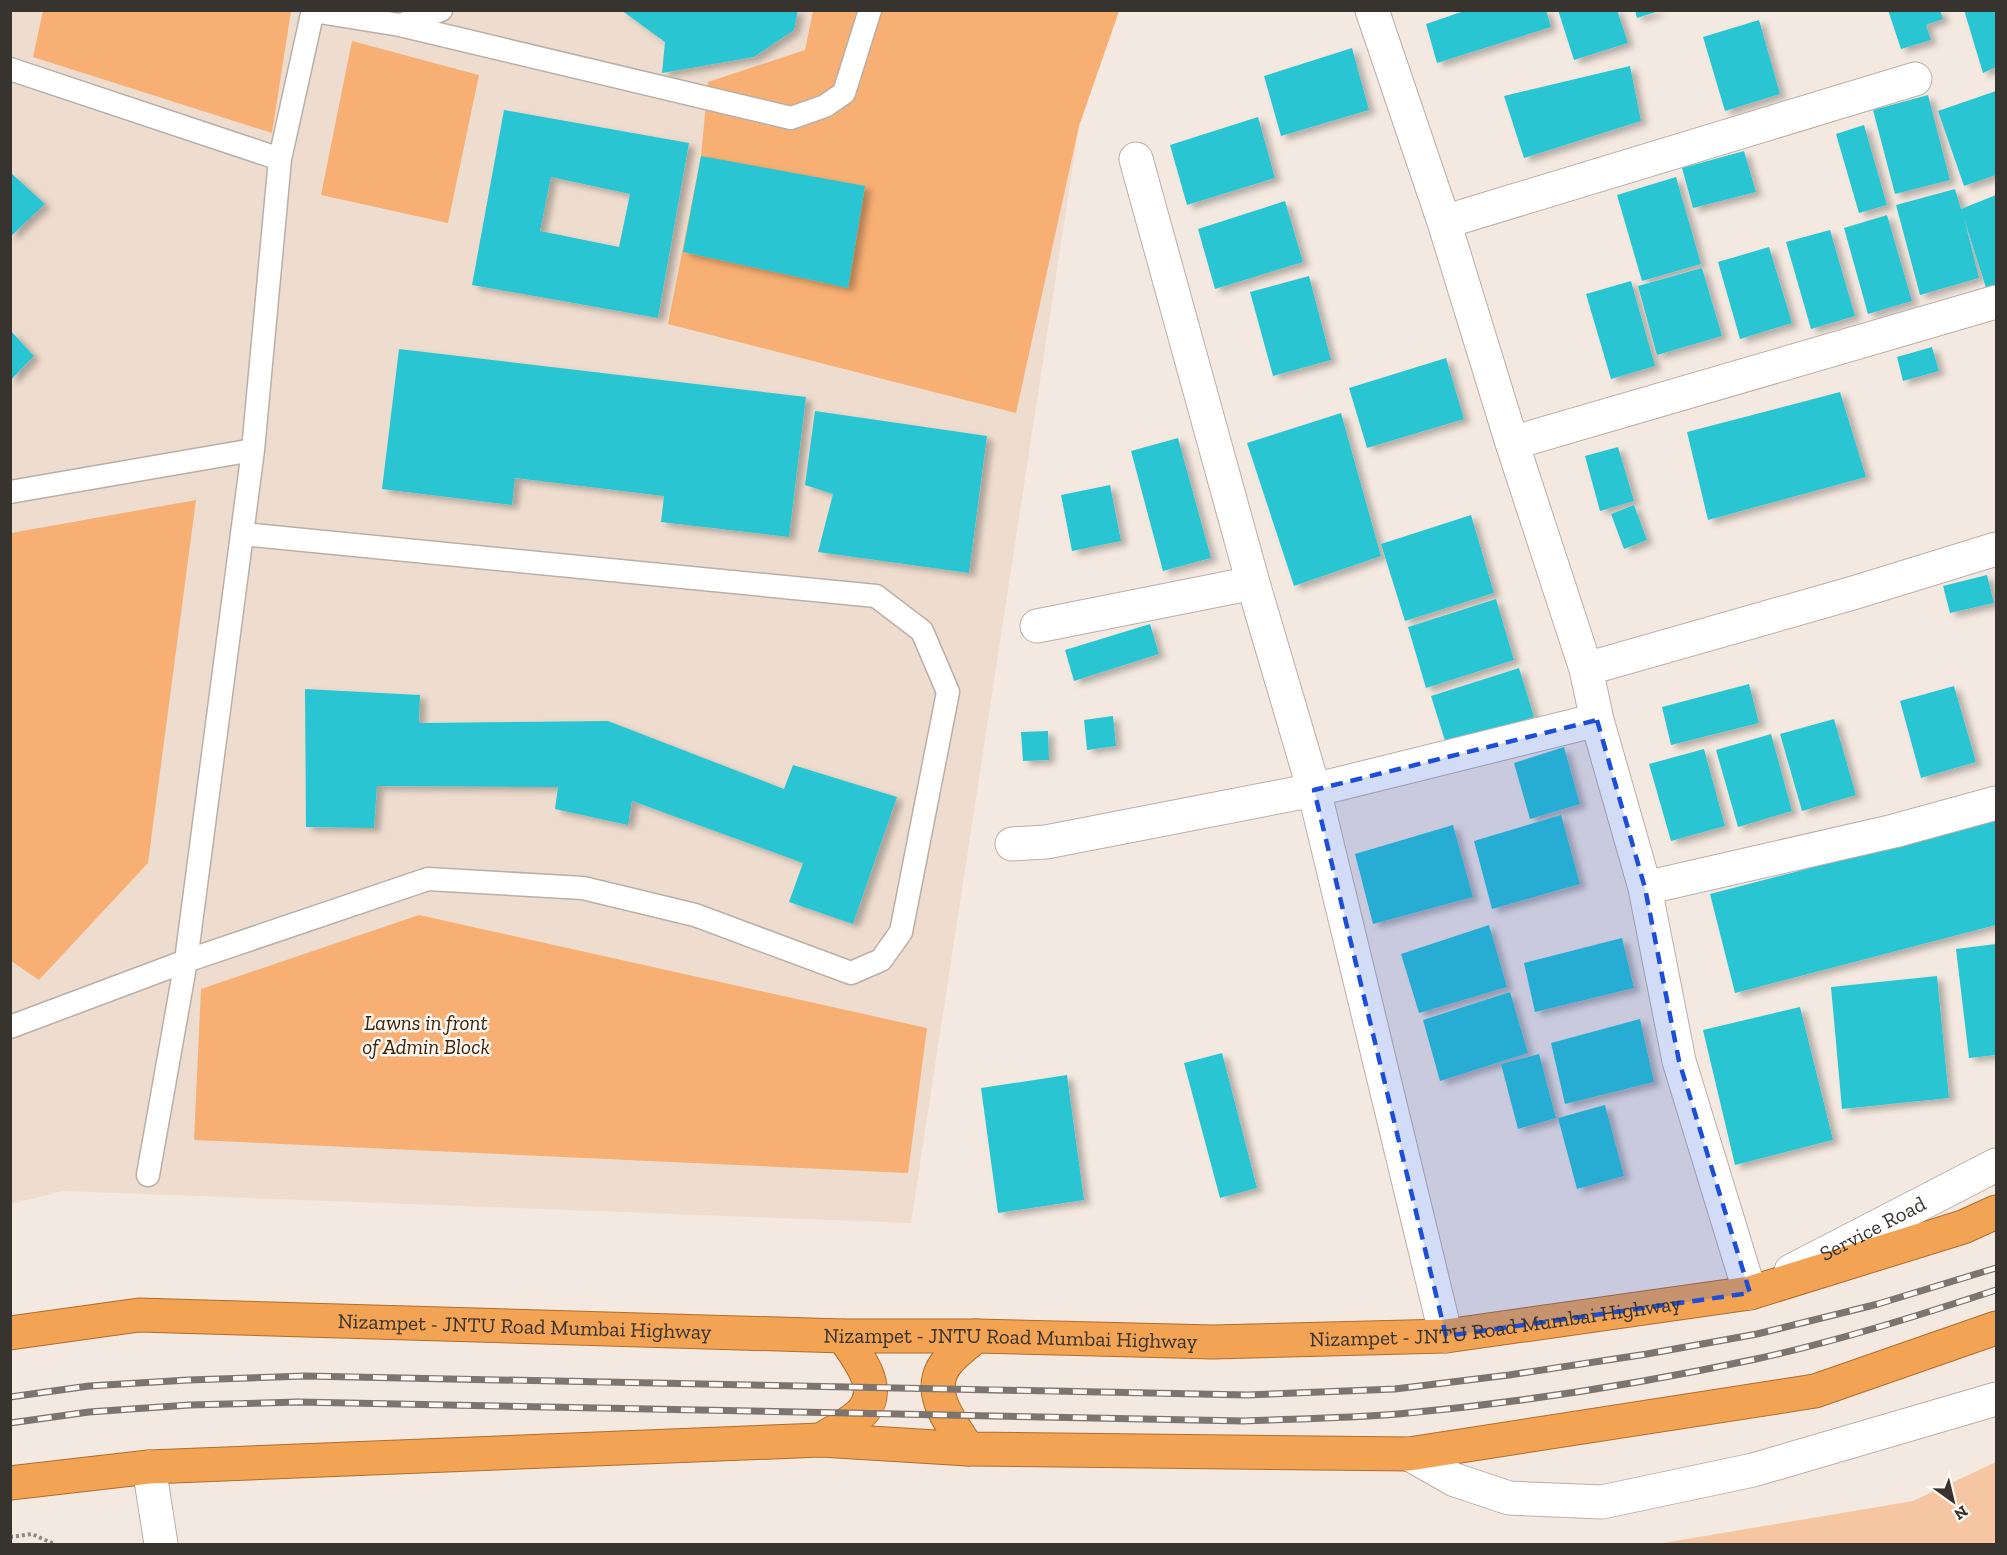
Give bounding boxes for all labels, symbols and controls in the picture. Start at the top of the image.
park label: Lawns in front of Admin Block [362,1010,490,1059]
street label: Service Road [1815,1190,1930,1266]
street label: Nizampet - JNTU Road Mumbai Highway [1309,1290,1683,1352]
street label: Nizampet - JNTU Road Mumbai Highway [337,1308,712,1344]
street label: Nizampet - JNTU Road Mumbai Highway [823,1322,1198,1354]
north arrow [1923,1471,1983,1531]
text: N [1951,1502,1971,1524]

